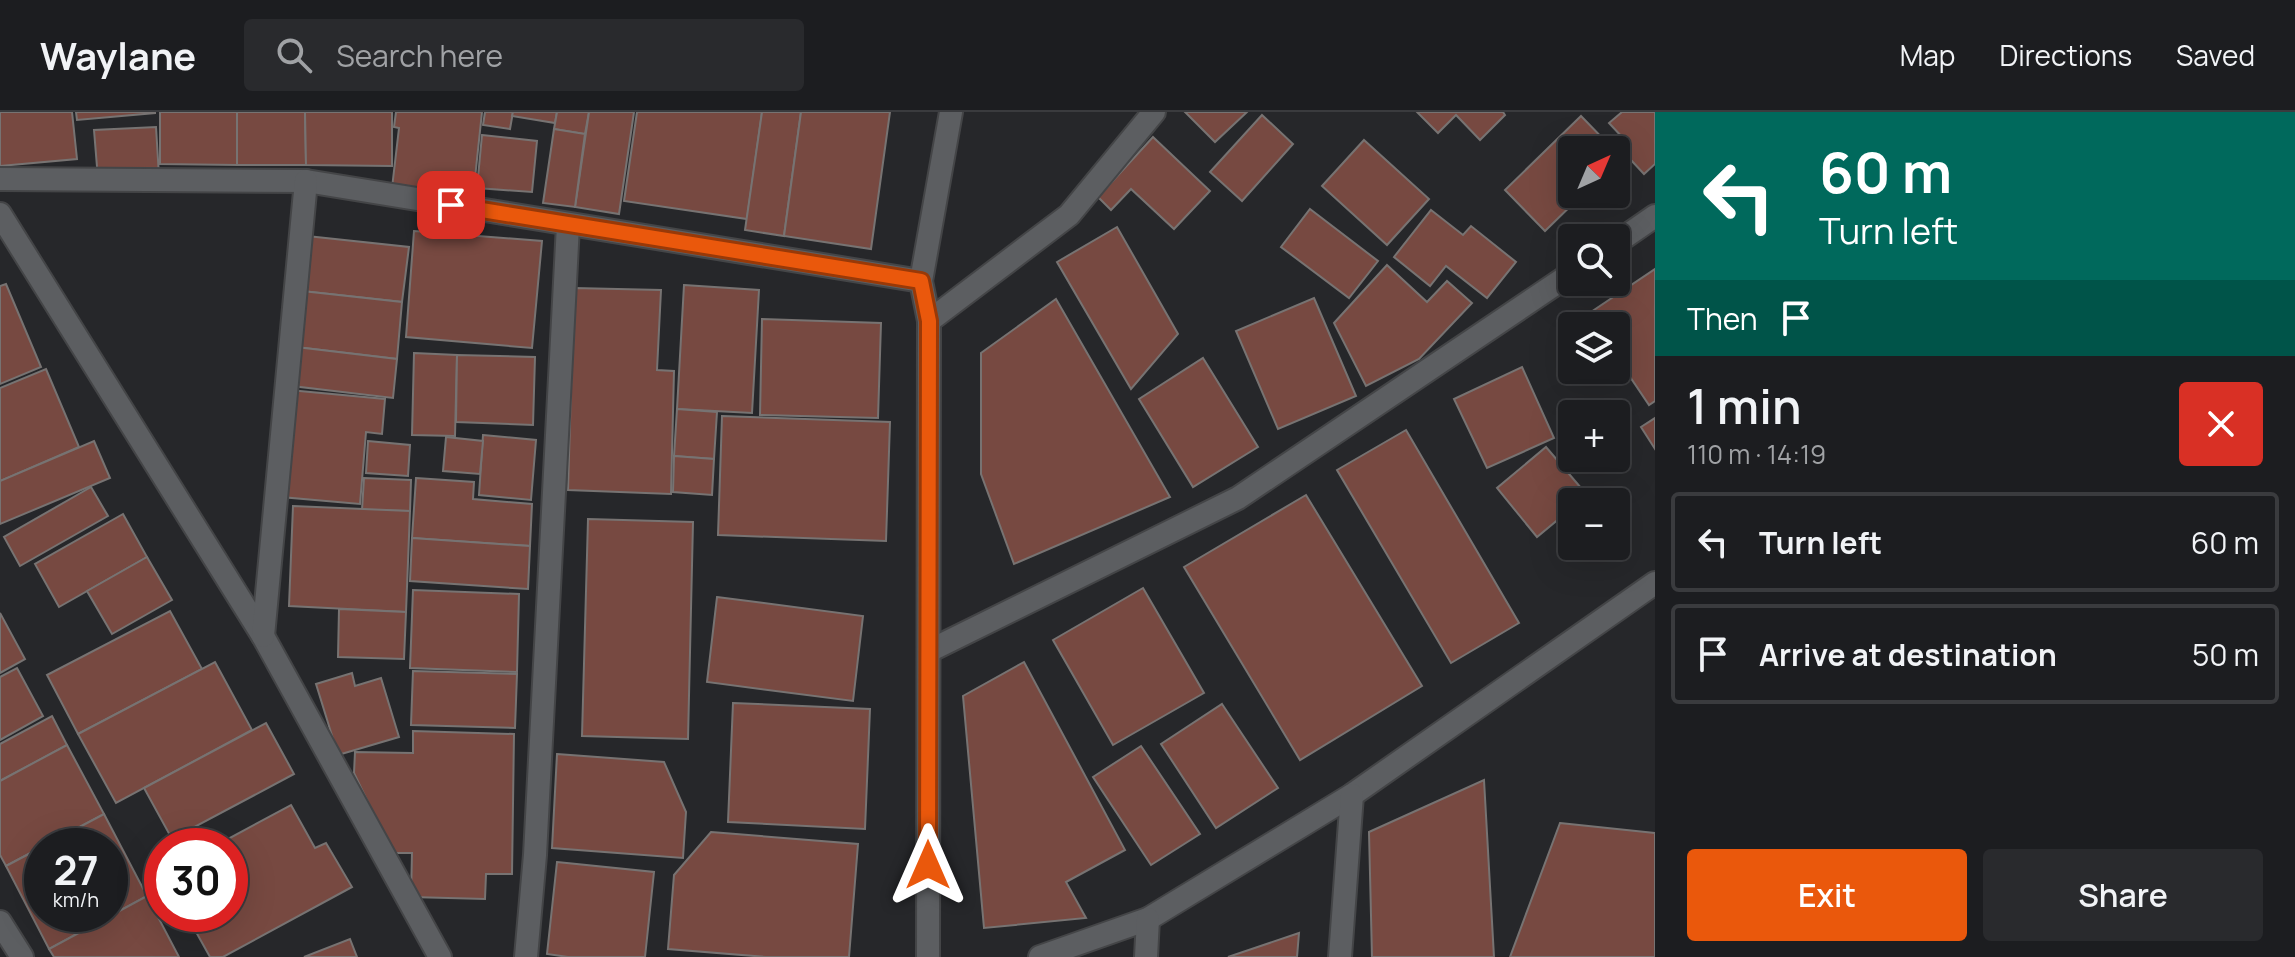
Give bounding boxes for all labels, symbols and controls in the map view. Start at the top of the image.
search box [244,19,804,91]
text: Waylane [40,29,196,81]
icon: search [272,33,316,77]
text: Search here [336,35,503,76]
text: Map [1900,36,1955,74]
text: Directions [1999,36,2132,74]
text: Saved [2176,36,2255,74]
text: 60 m [1819,133,1952,210]
north arrow [1558,136,1630,208]
map controls [1558,136,1630,560]
icon: left [1687,144,1791,248]
pin [417,171,485,239]
icon: arrive [429,183,473,227]
text: Turn left [1819,206,1958,255]
button: search [1558,224,1630,296]
icon: arrive [1774,296,1818,340]
text: Then [1687,298,1758,339]
button: layers [1558,312,1630,384]
text: 1 min [1687,373,1801,438]
button: close [2179,382,2263,466]
button: + [1558,400,1630,472]
text: 110 m · 14:19 [1687,436,1826,472]
button: − [1558,488,1630,560]
icon: left [1691,520,1735,564]
text: Turn left [1759,522,1882,563]
text: 60 m [2191,522,2259,563]
icon: arrive [1691,632,1735,676]
text: Arrive at destination [1759,634,2057,675]
text: 50 m [2192,634,2259,675]
position arrow [886,823,970,907]
speed limit sign: 30 [144,828,248,932]
text: 27 [53,842,99,897]
button: Exit [1687,849,1967,941]
button: Share [1983,849,2263,941]
text: km/h [53,886,99,913]

